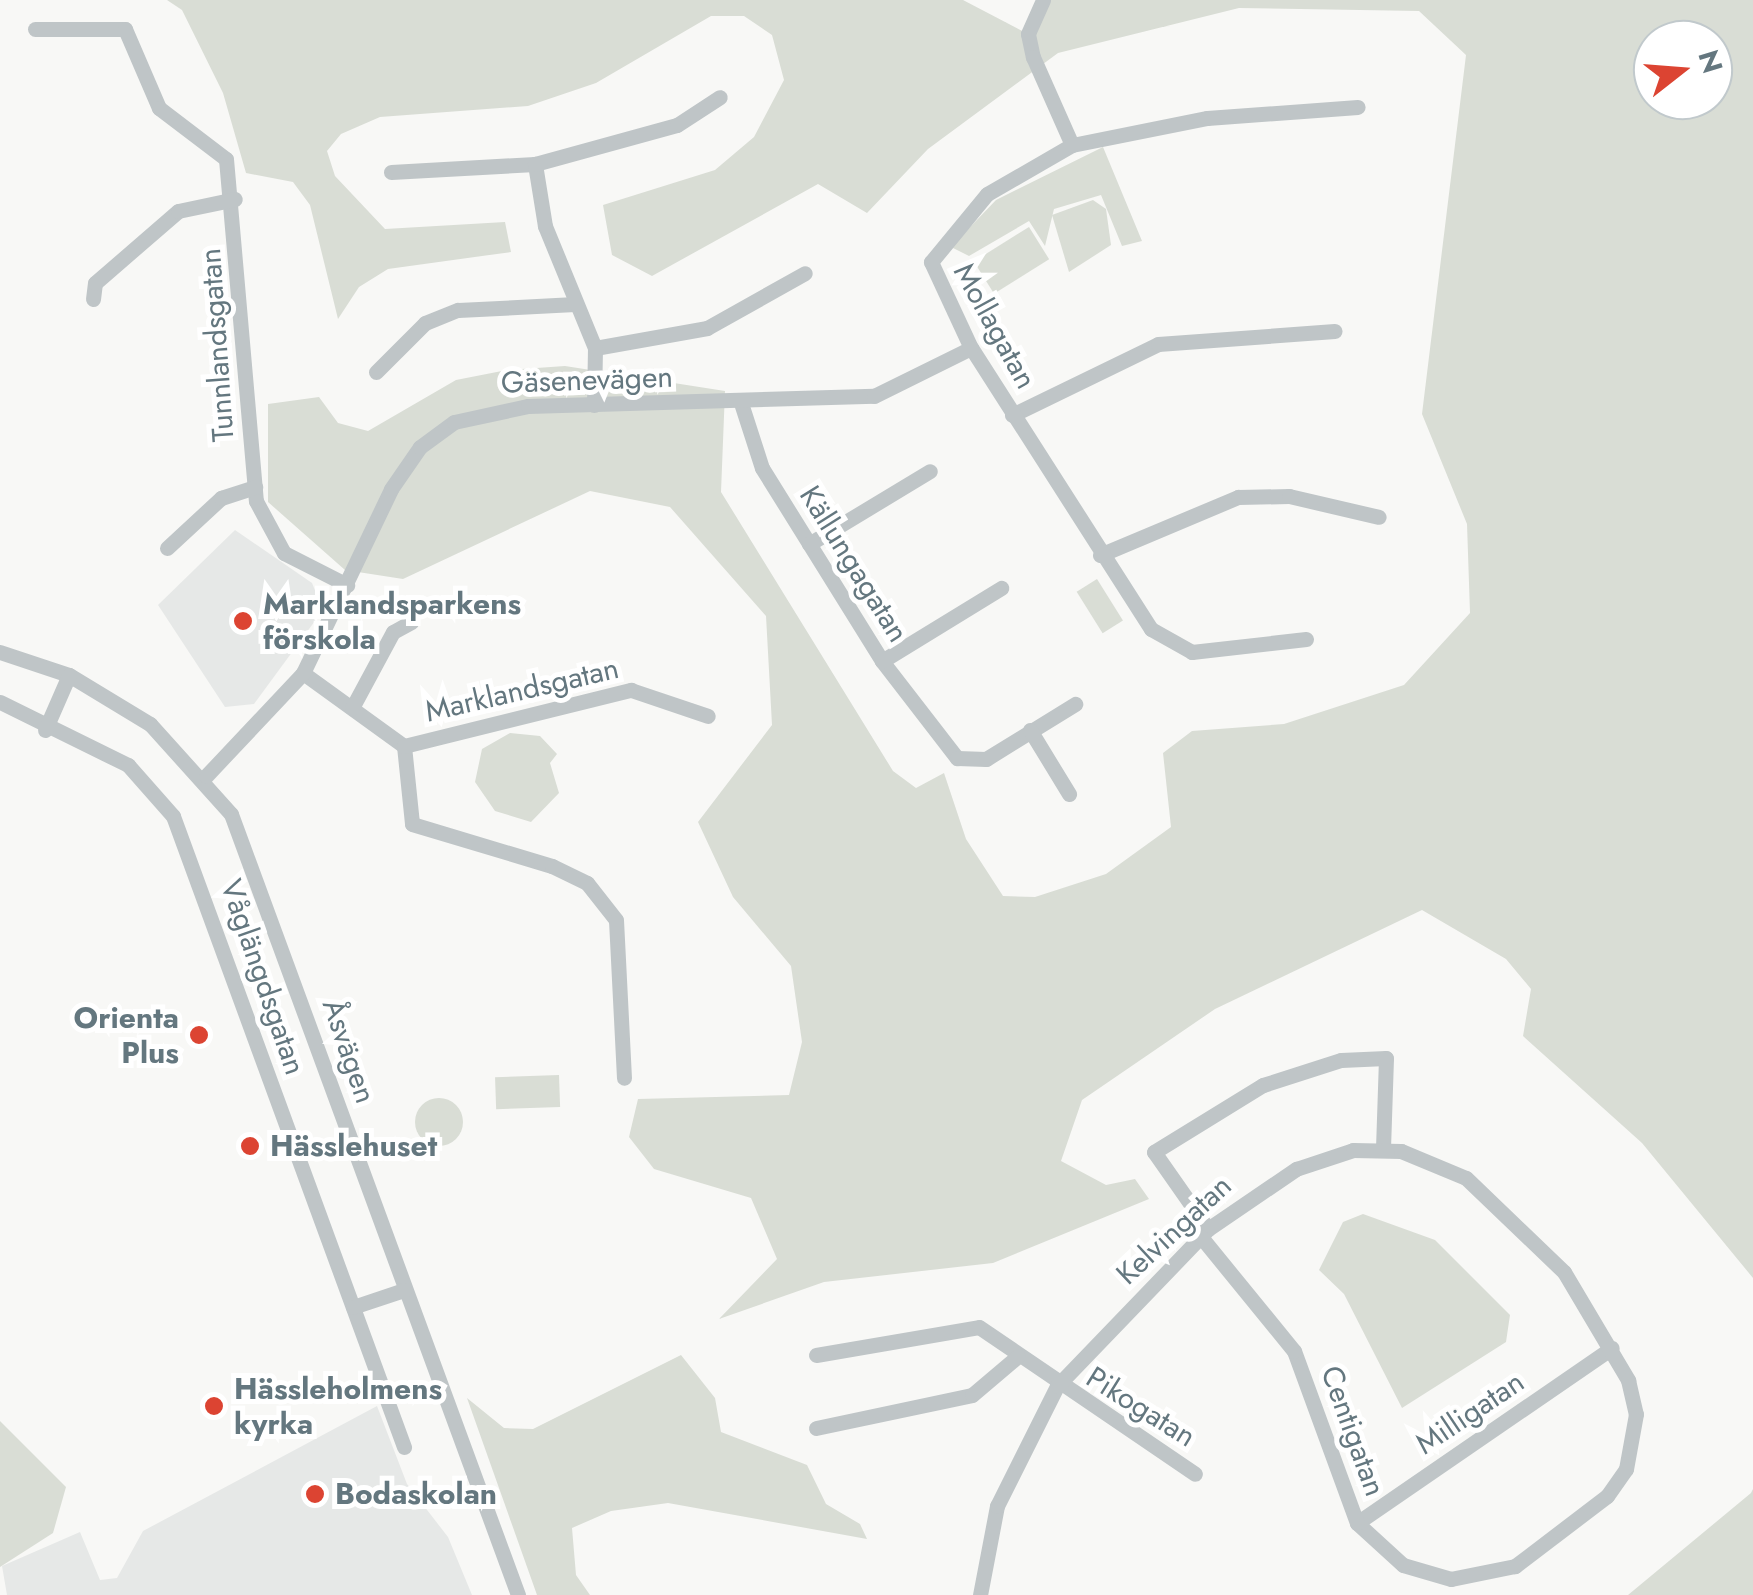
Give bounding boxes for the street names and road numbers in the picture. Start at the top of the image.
street label: Tunnlandsgatan [192,247,242,443]
street label: Mollagatan [946,257,1044,395]
street label: Gäsenevägen [500,359,674,401]
street label: Källungagatan [792,479,916,649]
street label: Marklandsgatan [422,650,622,730]
street label: Våglängdsgatan [213,875,313,1079]
street label: Åsvägen [314,994,384,1108]
street label: Kelvingatan [1109,1168,1239,1292]
street label: Pikogatan [1080,1359,1202,1455]
street label: Centigatan [1313,1361,1393,1501]
street label: Milligatan [1409,1364,1531,1462]

